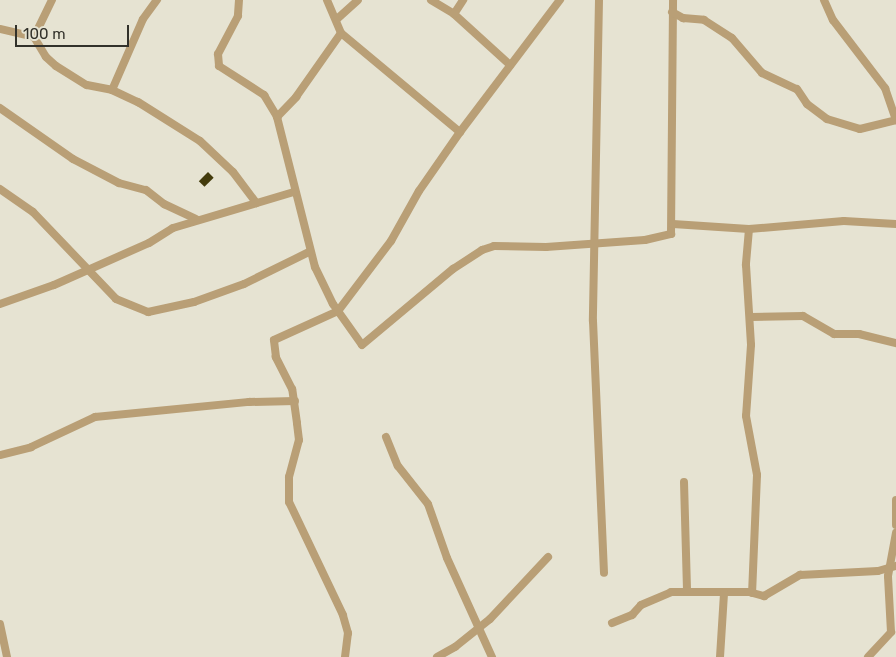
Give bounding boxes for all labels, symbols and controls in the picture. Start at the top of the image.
scale bar [18,15,131,47]
text: 100 m [23,25,65,43]

